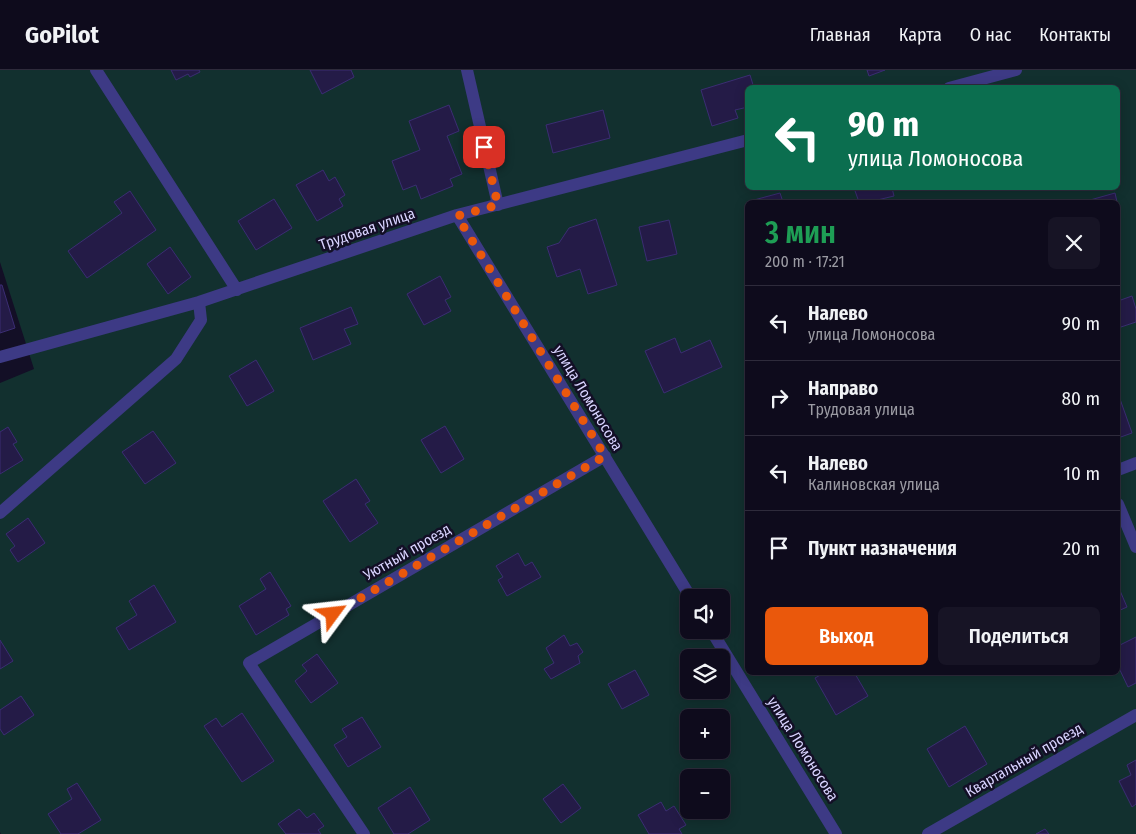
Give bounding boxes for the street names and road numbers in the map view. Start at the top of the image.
street label: Трудовая улица [317,204,417,254]
street label: улица Ломоносова [550,342,626,454]
street label: Уютный проезд [359,520,454,585]
street label: улица Ломоносова [764,694,842,804]
street label: Квартальный проезд [962,719,1086,801]

